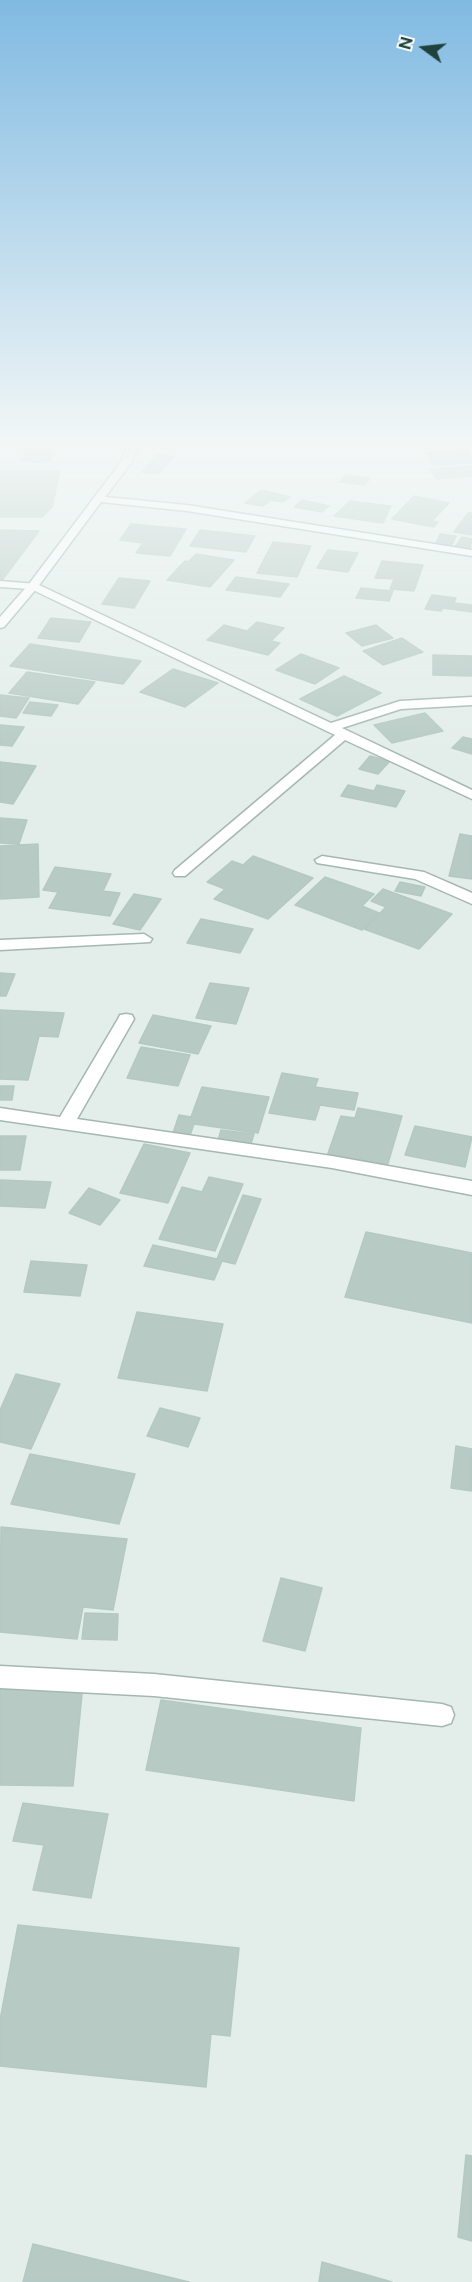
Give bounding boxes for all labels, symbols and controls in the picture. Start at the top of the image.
north arrow [394,18,454,78]
text: N [395,35,417,52]

